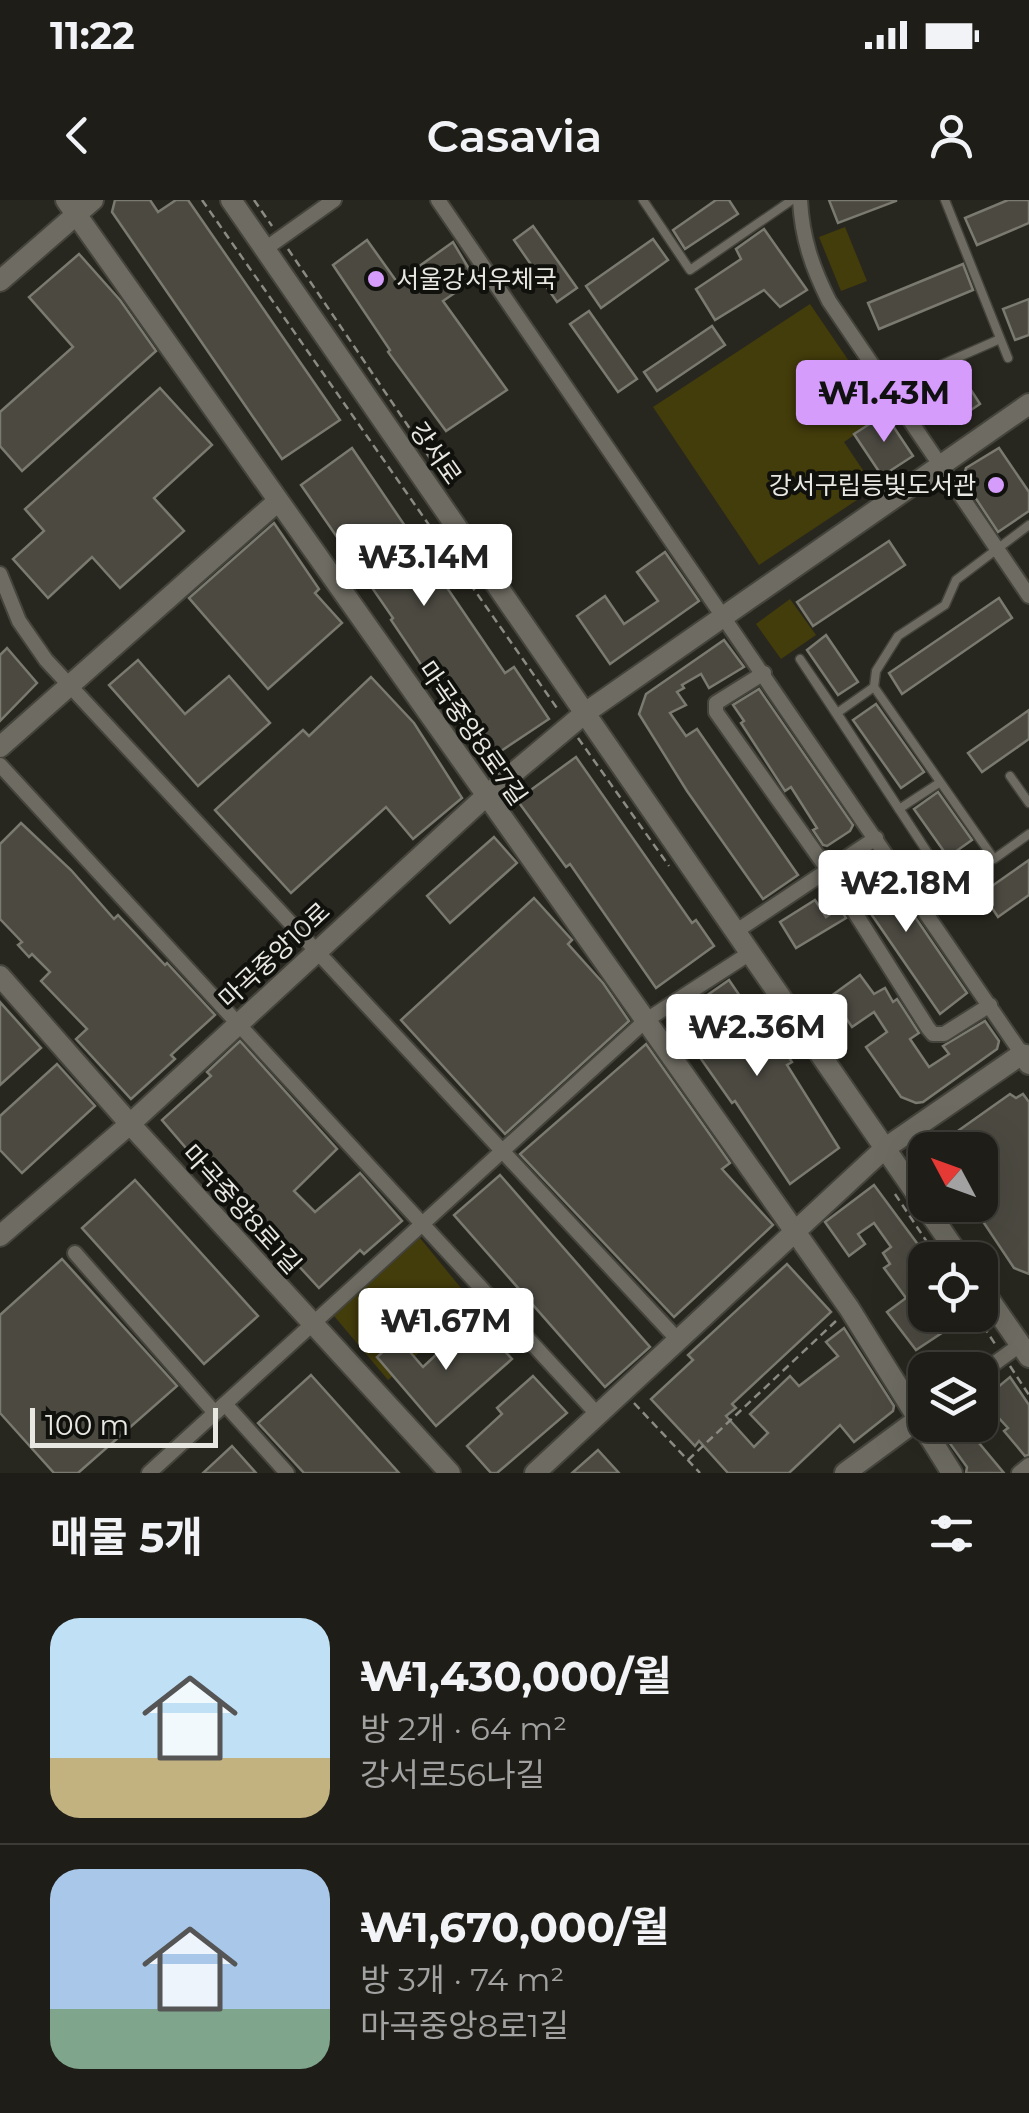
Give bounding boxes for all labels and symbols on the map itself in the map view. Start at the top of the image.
place label: 서울강서우체국 [396,264,557,294]
marker: 서울강서우체국 [365,268,387,290]
pin: ₩1.43M [803,360,965,445]
street label: 강서로 [404,416,468,490]
place label: 강서구립등빛도서관 [769,470,976,500]
marker: 강서구립등빛도서관 [985,474,1007,496]
pin: ₩3.14M [343,524,505,609]
street label: 마곡중앙8로7길 [412,655,534,811]
pin: ₩2.18M [825,850,987,935]
street label: 마곡중앙10로 [212,896,336,1014]
pin: ₩2.36M [676,994,838,1079]
north arrow [908,1132,998,1222]
street label: 마곡중앙8로1길 [176,1138,308,1280]
pin: ₩1.67M [365,1288,527,1373]
scale bar [30,1403,218,1448]

